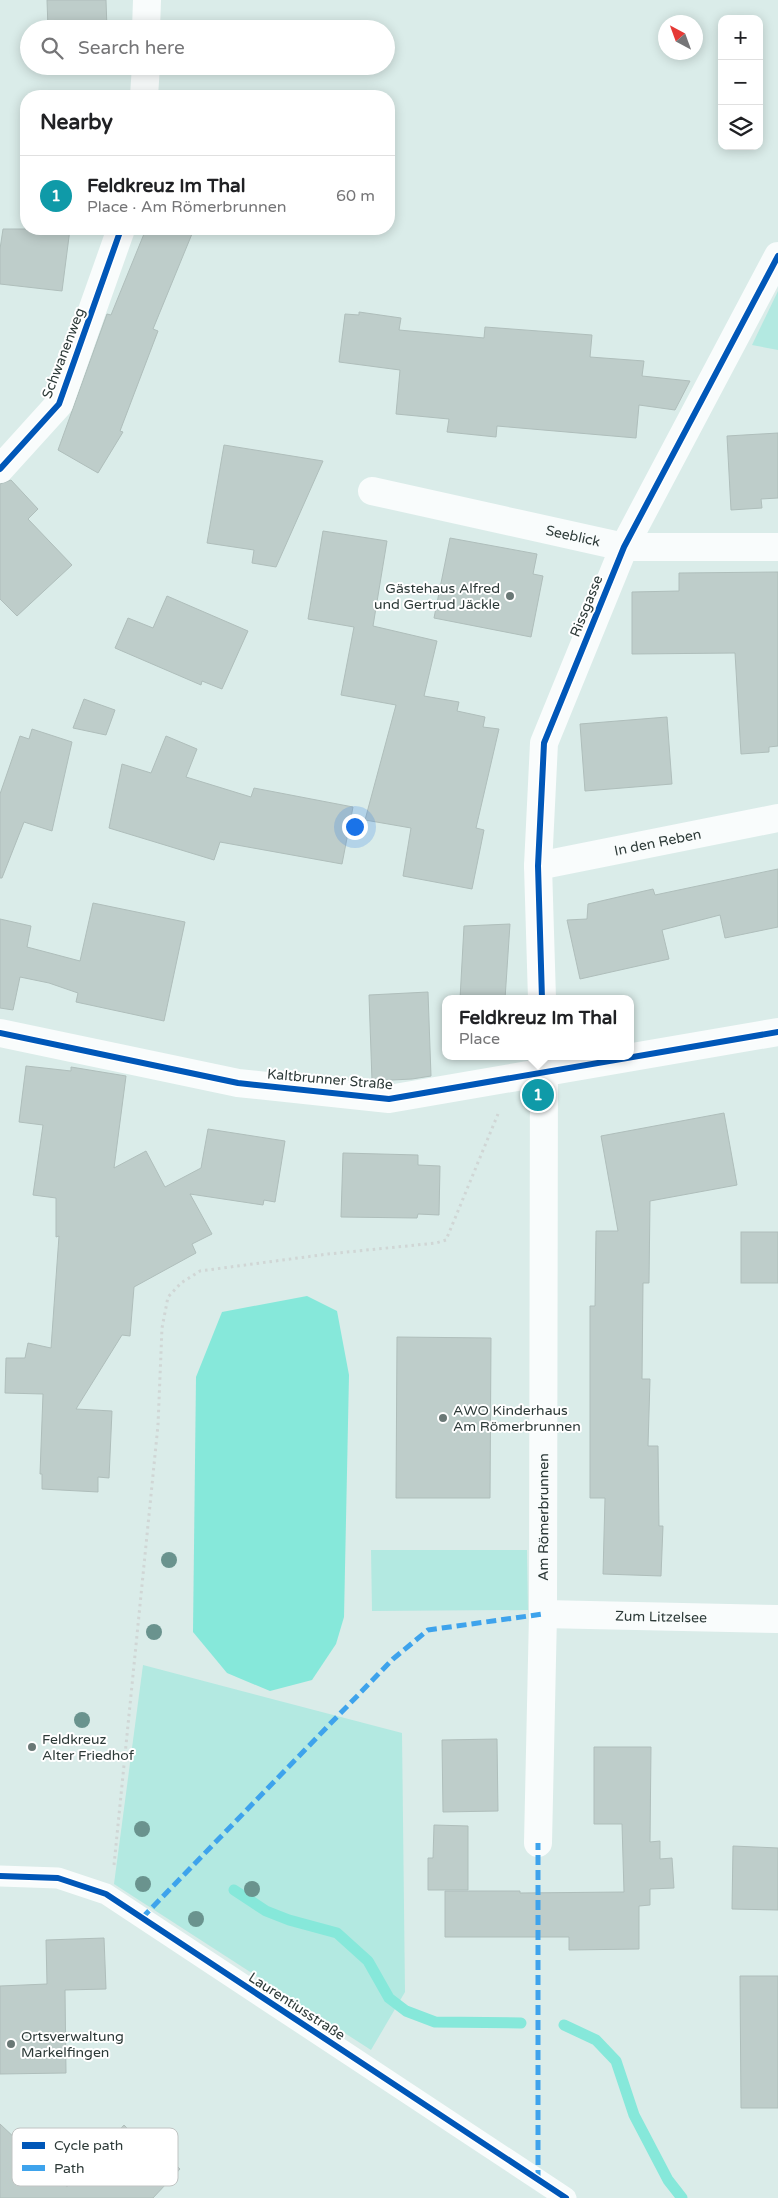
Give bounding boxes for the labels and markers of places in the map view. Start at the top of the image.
place label: Gästehaus Alfred und Gertrud Jäckle [374,580,500,613]
marker: Gästehaus Alfred und Gertrud Jäckle [504,590,516,602]
pin: 1 [522,1076,554,1114]
place label: AWO Kinderhaus Am Römerbrunnen [453,1402,581,1435]
marker: AWO Kinderhaus Am Römerbrunnen [437,1412,449,1424]
place label: Feldkreuz Alter Friedhof [42,1731,135,1764]
marker: Feldkreuz Alter Friedhof [26,1741,38,1753]
place label: Ortsverwaltung Markelfingen [21,2028,124,2061]
marker: Ortsverwaltung Markelfingen [5,2038,17,2050]

